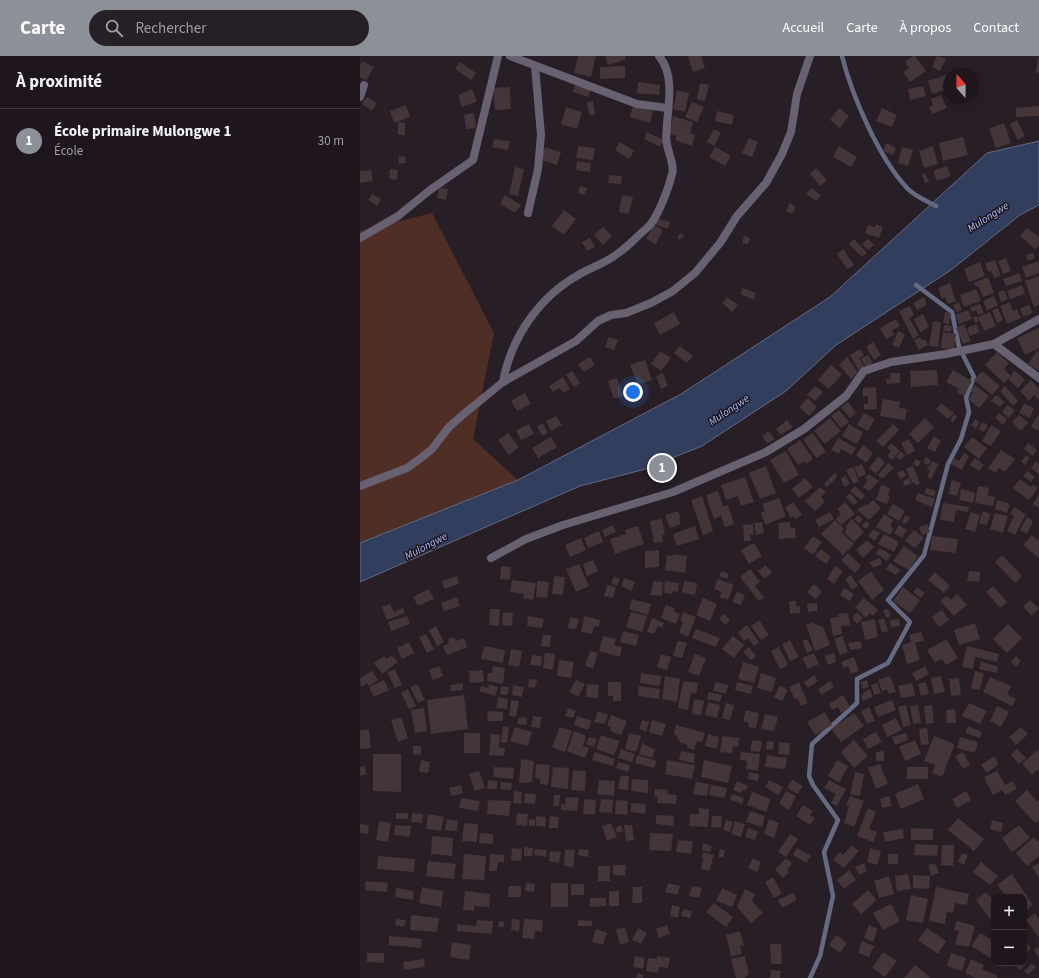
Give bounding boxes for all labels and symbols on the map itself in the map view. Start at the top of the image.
north arrow [943,68,979,104]
water label: Mulongwe [964,198,1012,236]
your location [623,382,643,402]
water label: Mulongwe [706,391,752,429]
pin: 1 [649,453,675,483]
water label: Mulongwe [402,528,450,564]

